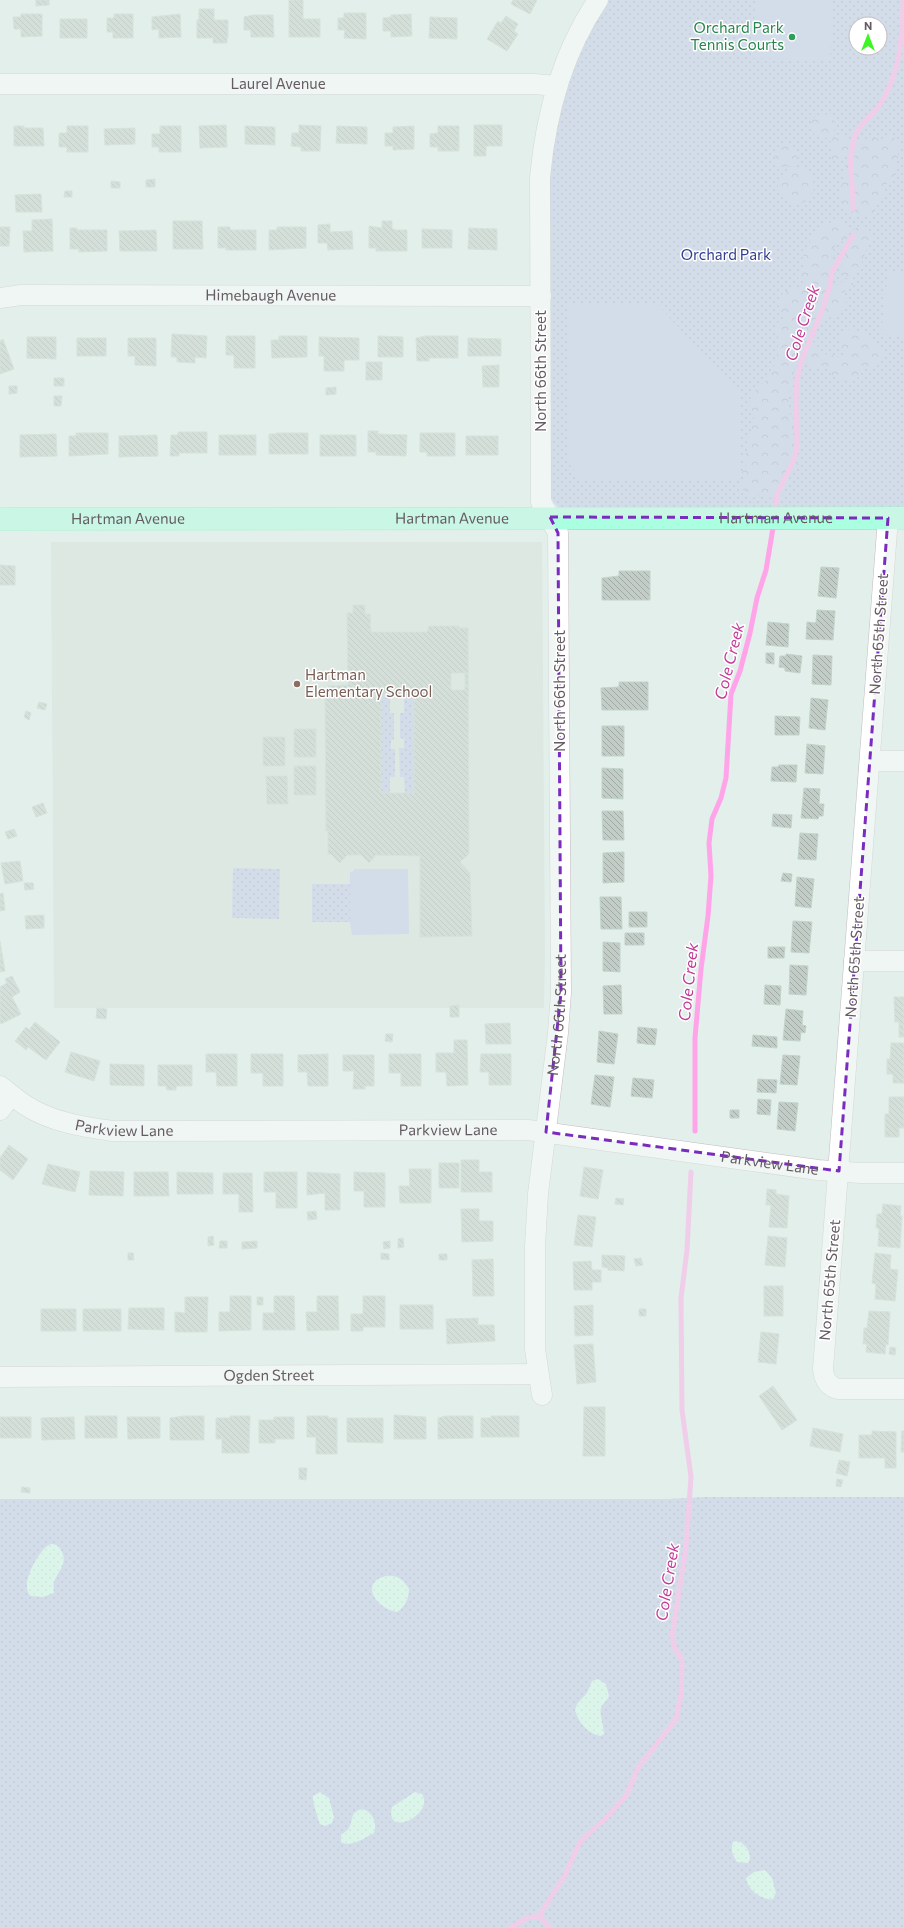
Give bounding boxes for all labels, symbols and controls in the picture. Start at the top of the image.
north arrow [848,16,888,56]
place label: Orchard Park Tennis Courts [690,18,784,53]
text: N [864,19,872,32]
marker: Orchard Park Tennis Courts [787,32,797,42]
street label: Laurel Avenue [230,74,326,92]
park label: Orchard Park [681,245,771,263]
water label: Cole Creek [780,282,823,363]
street label: Himebaugh Avenue [205,285,336,304]
street label: North 66th Street [531,310,549,432]
street label: Hartman Avenue [395,508,509,527]
street label: Hartman Avenue [719,508,833,526]
street label: Hartman Avenue [71,509,185,527]
street label: North 65th Street [865,573,891,695]
water label: Cole Creek [710,620,747,701]
street label: North 66th Street [550,630,568,752]
place label: Hartman Elementary School [305,665,432,700]
marker: Hartman Elementary School [292,679,302,689]
street label: North 65th Street [841,896,867,1018]
water label: Cole Creek [674,941,701,1022]
street label: North 66th Street [543,954,569,1077]
street label: Parkview Lane [74,1115,173,1139]
street label: Parkview Lane [399,1120,497,1138]
street label: Parkview Lane [720,1147,820,1178]
street label: North 65th Street [815,1219,843,1341]
street label: Ogden Street [224,1365,314,1384]
water label: Cole Creek [651,1541,682,1622]

